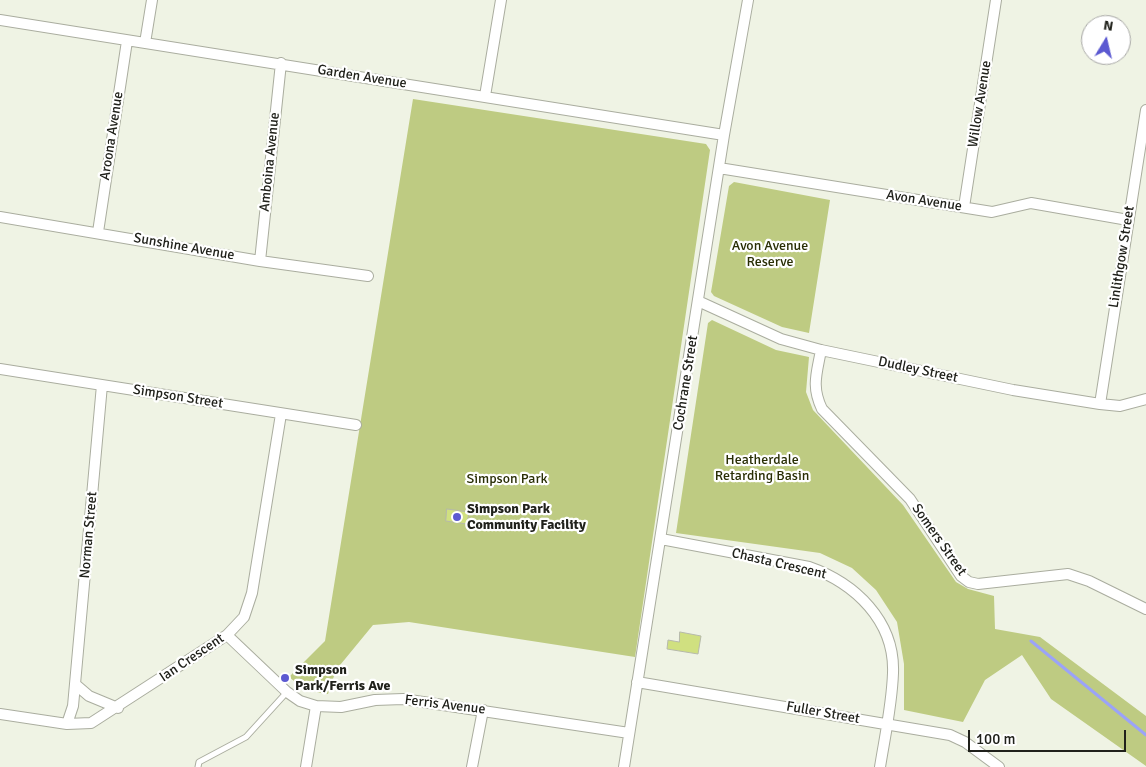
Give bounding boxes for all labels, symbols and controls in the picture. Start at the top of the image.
north arrow [1081,15,1131,65]
text: N [1102,17,1114,35]
street label: Willow Avenue [965,59,995,149]
street label: Garden Avenue [316,62,408,92]
street label: Aroona Avenue [97,90,127,182]
street label: Amboina Avenue [256,112,284,212]
street label: Avon Avenue [885,187,963,215]
street label: Linlithgow Street [1106,205,1138,309]
street label: Sunshine Avenue [132,230,236,264]
park label: Avon Avenue Reserve [732,238,808,270]
street label: Cochrane Street [670,334,702,432]
street label: Dudley Street [877,353,959,387]
street label: Simpson Street [132,382,224,412]
park label: Heatherdale Retarding Basin [715,452,809,484]
park label: Simpson Park [466,471,548,487]
street label: Norman Street [77,491,101,579]
place label: Simpson Park Community Facility [467,501,586,534]
street label: Somers Street [908,501,970,579]
marker: Simpson Park Community Facility [451,511,463,523]
street label: Chasta Crescent [730,545,828,583]
street label: Ian Crescent [156,630,228,686]
place label: Simpson Park/Ferris Ave [295,662,390,694]
marker: Simpson Park/Ferris Ave [279,672,291,684]
street label: Ferris Avenue [404,692,486,718]
street label: Fuller Street [785,698,861,728]
scale bar [971,720,1128,752]
text: 100 m [976,730,1016,748]

